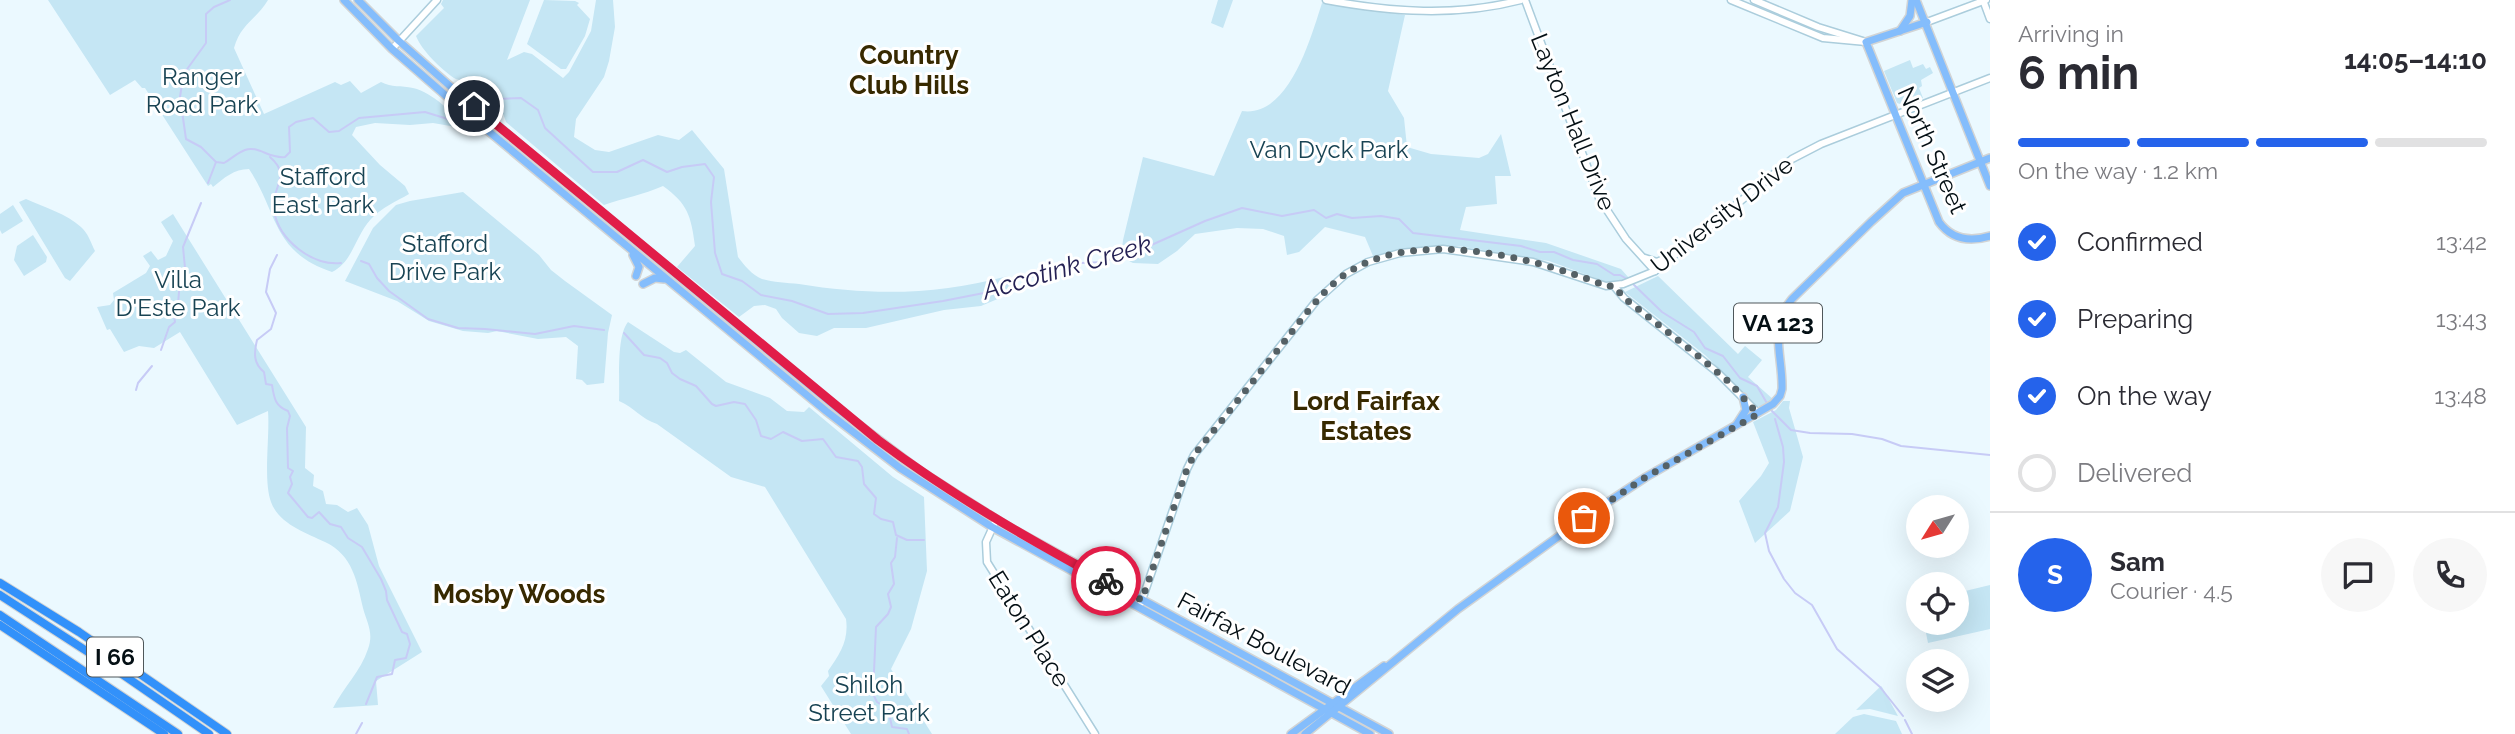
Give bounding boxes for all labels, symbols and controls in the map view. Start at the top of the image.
text: Arriving in [2018,20,2124,47]
street label: Layton Hall Drive [1525,29,1622,215]
district label: Country Club Hills [849,40,969,100]
text: 14:05–14:10 [2344,45,2487,75]
text: 6 min [2018,46,2139,100]
park label: Ranger Road Park [146,62,259,119]
pin [444,76,504,136]
street label: North Street [1892,82,1973,218]
icon: home [455,87,493,125]
park label: Van Dyck Park [1250,135,1409,164]
street label: University Drive [1645,150,1799,279]
text: On the way · 1.2 km [2018,157,2218,184]
park label: Stafford East Park [272,162,374,219]
icon: check [2018,223,2056,261]
text: Confirmed [2077,227,2203,257]
text: 13:42 [2436,228,2487,255]
park label: Stafford Drive Park [389,229,501,286]
water label: Accotink Creek [977,229,1155,306]
park label: Villa D'Este Park [115,265,241,322]
icon: check [2018,300,2056,338]
road number: VA 123 [1734,304,1822,342]
text: Preparing [2077,304,2193,334]
text: 13:43 [2436,305,2487,332]
icon: check [2018,377,2056,415]
text: On the way [2077,381,2212,411]
text: 13:48 [2434,382,2487,409]
district label: Lord Fairfax Estates [1292,386,1440,446]
text: Delivered [2077,458,2192,488]
pin [1554,488,1614,548]
north arrow [1906,495,1969,558]
map controls [1906,495,1969,712]
icon: bag [1565,499,1603,537]
button: chat [2321,538,2395,612]
button: phone [2413,538,2487,612]
courier [1071,546,1141,616]
text: Sam [2110,547,2165,577]
text: S [2047,560,2063,590]
icon: bike [1087,562,1125,600]
street label: Eaton Place [982,565,1077,692]
button: locate [1906,572,1969,635]
text: Courier · 4.5 [2110,577,2233,604]
district label: Mosby Woods [433,579,605,609]
street label: Fairfax Boulevard [1173,586,1356,701]
road number: I 66 [87,638,143,677]
button: layers [1906,649,1969,712]
park label: Shiloh Street Park [808,670,930,727]

